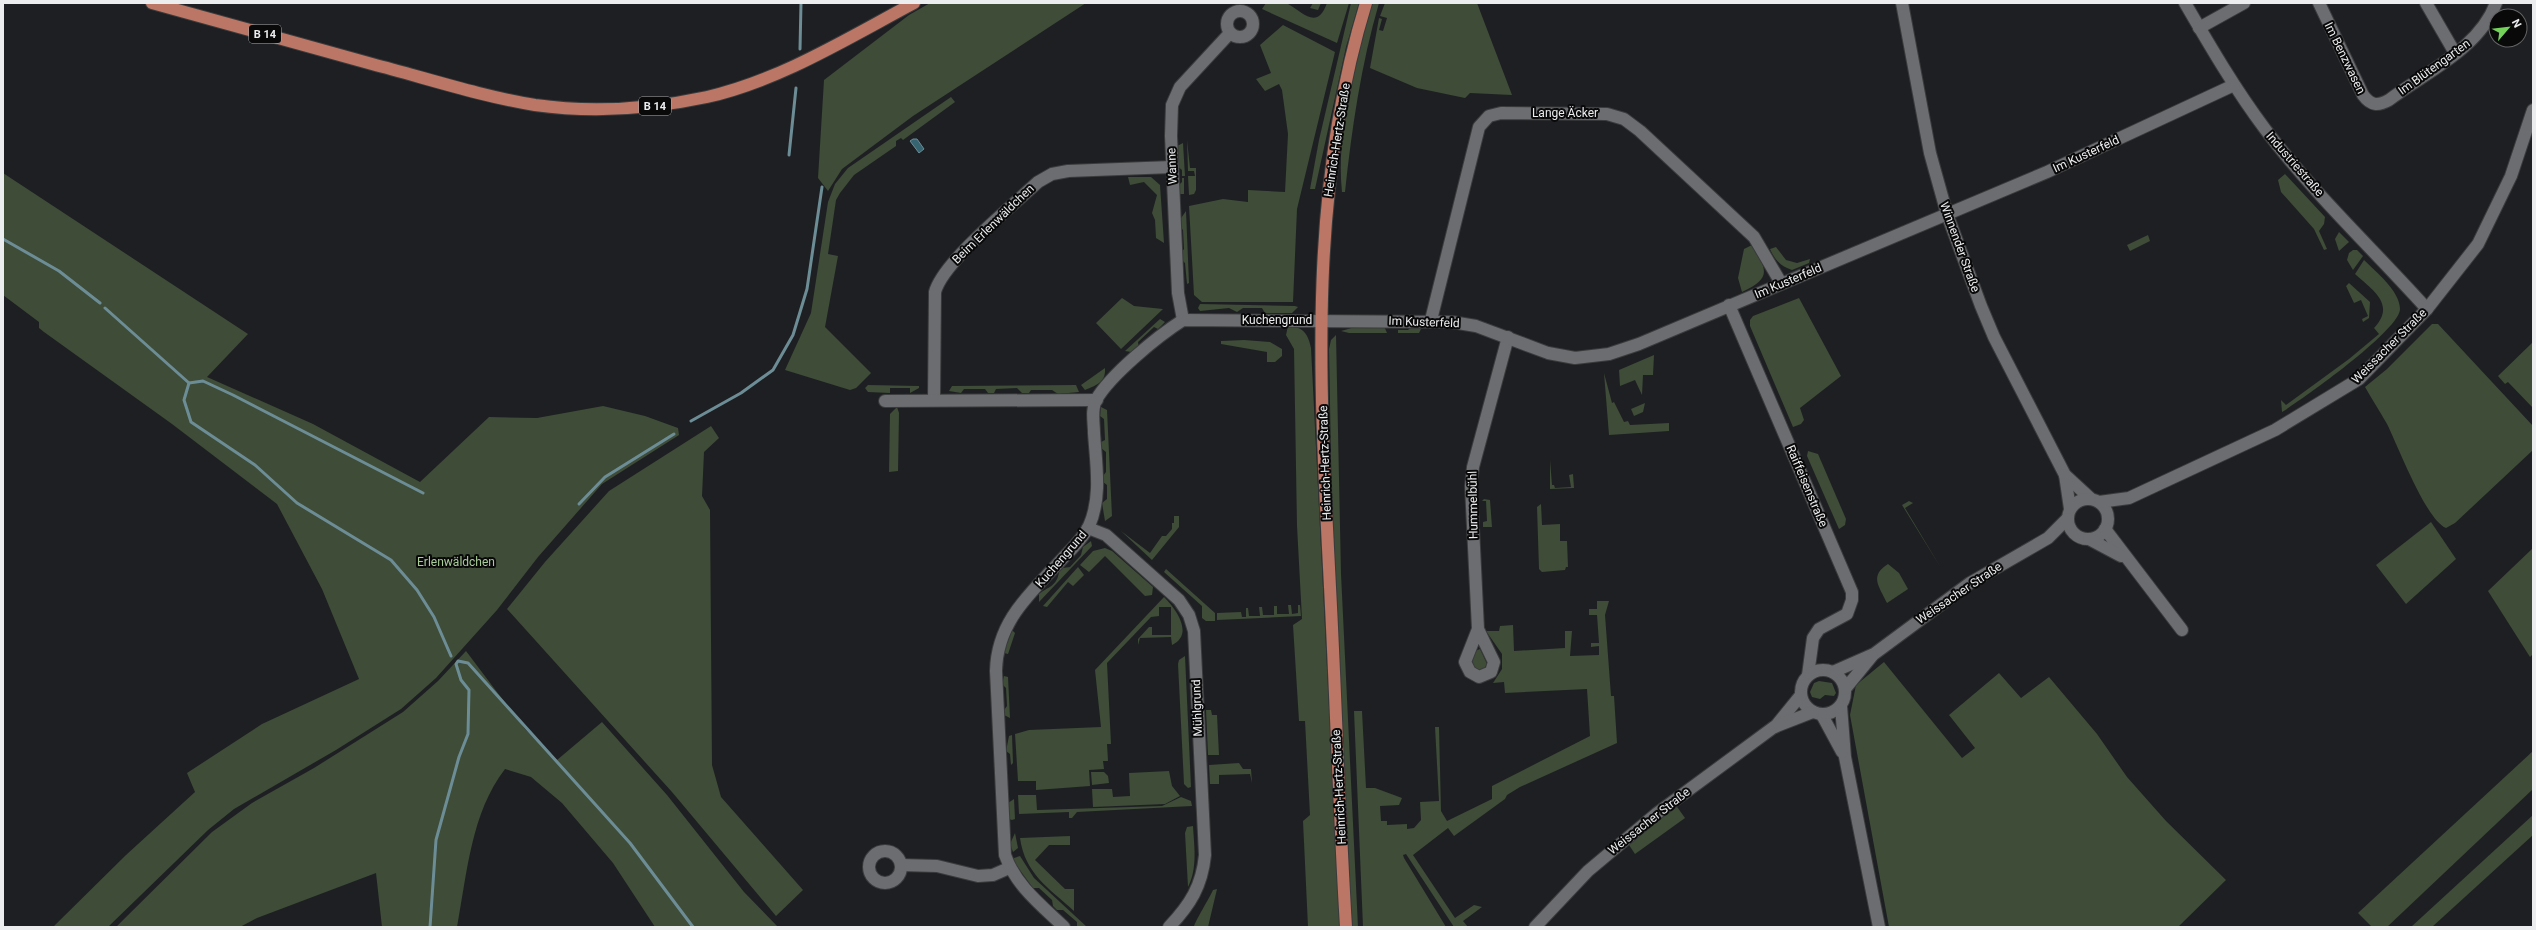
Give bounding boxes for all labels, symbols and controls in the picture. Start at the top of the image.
north arrow [2488,8,2528,48]
text: N [2509,17,2524,30]
street label: Im Benzwasen [2322,20,2368,96]
road number: B 14 [249,25,281,43]
street label: Im Blütengarten [2395,36,2473,98]
street label: Heinrich-Hertz-Straße [1321,82,1353,198]
road number: B 14 [639,97,671,115]
street label: Lange Äcker [1532,105,1598,120]
street label: Industriestraße [2263,129,2327,199]
street label: Im Kusterfeld [2051,133,2121,175]
street label: Wanne [1164,147,1180,185]
street label: Beim Erlenwäldchen [949,181,1037,267]
street label: Winnender Straße [1937,200,1983,294]
street label: Im Kusterfeld [1752,261,1824,301]
street label: Weissacher Straße [2349,306,2429,386]
street label: Kuchengrund [1242,313,1312,327]
street label: Im Kusterfeld [1388,314,1460,330]
street label: Heinrich-Hertz-Straße [1316,405,1334,521]
street label: Raiffeisenstraße [1783,443,1831,529]
street label: Hummelbühl [1465,471,1481,539]
street label: Kuchengrund [1033,528,1089,590]
park label: Erlenwäldchen [417,555,495,569]
street label: Weissacher Straße [1914,559,2004,627]
street label: Mühlgrund [1189,679,1205,737]
street label: Heinrich-Hertz-Straße [1329,729,1349,845]
street label: Weissacher Straße [1605,785,1693,857]

